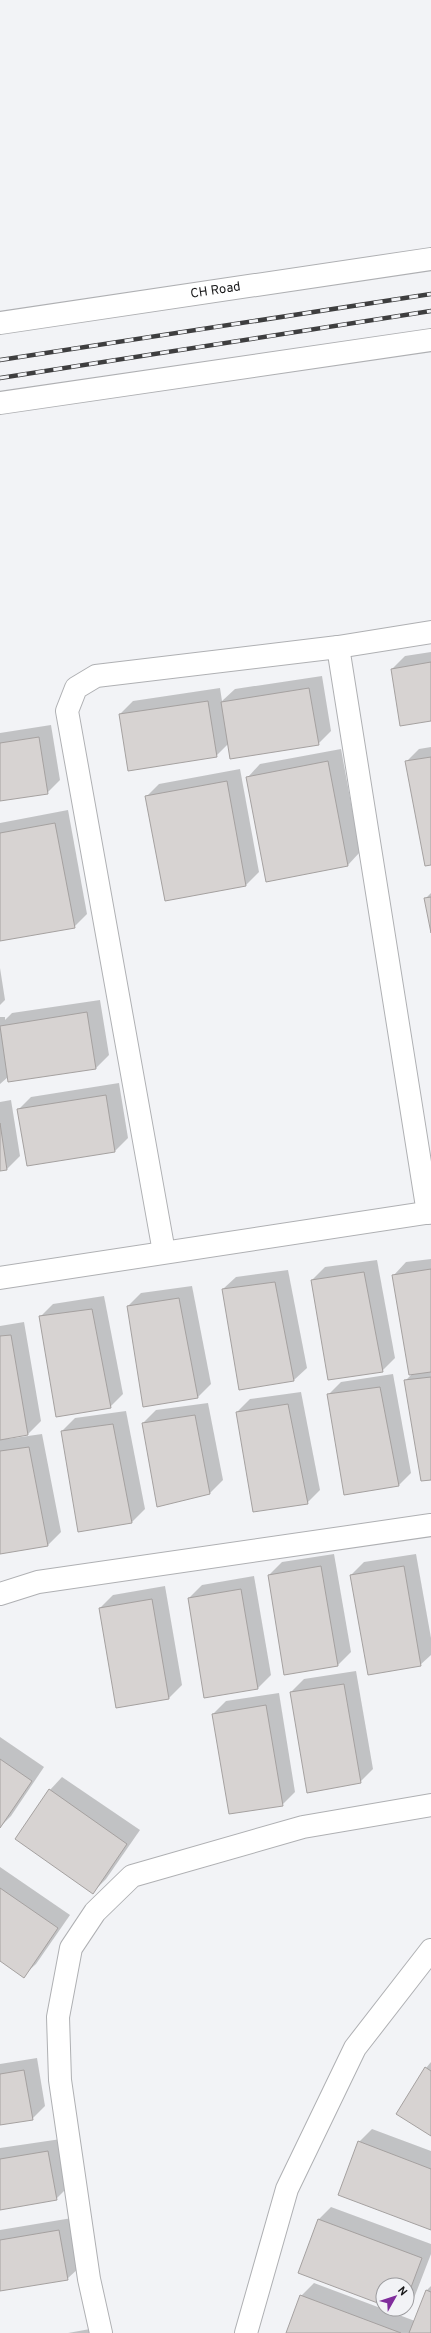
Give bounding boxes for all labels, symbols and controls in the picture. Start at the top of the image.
street label: CH Road [189,279,242,303]
north arrow [375,2277,415,2317]
text: N [394,2284,410,2299]

